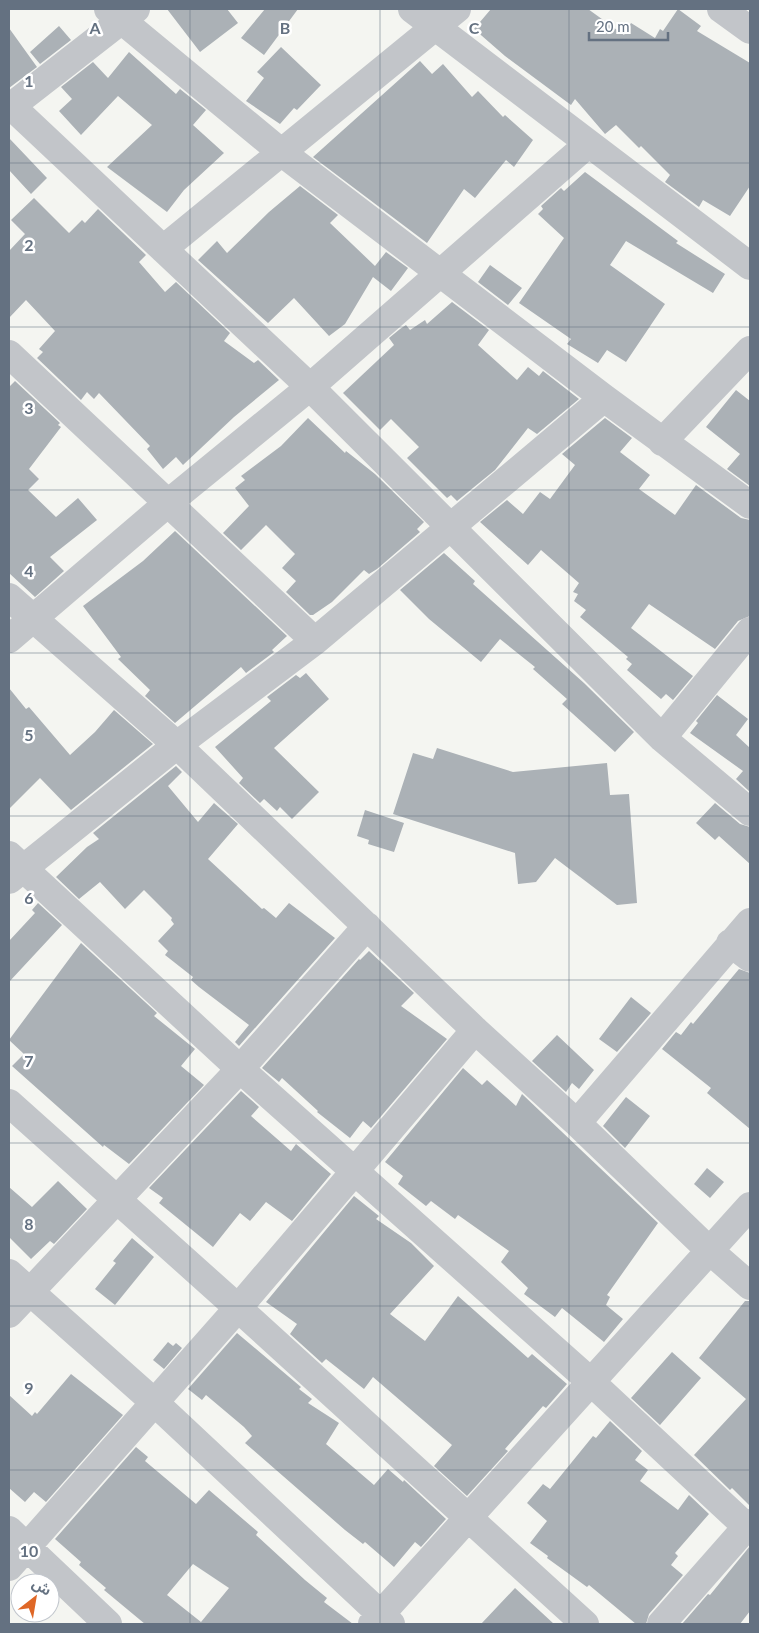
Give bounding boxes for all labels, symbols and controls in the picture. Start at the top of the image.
scale bar [589,10,668,42]
text: 20 m [596,17,630,35]
text: A [88,18,101,37]
text: B [280,18,290,37]
text: C [469,18,480,37]
text: 1 [24,71,34,90]
text: 2 [24,235,34,254]
text: 3 [24,398,34,417]
text: 4 [24,561,34,580]
text: 5 [24,725,34,744]
text: 6 [24,888,34,907]
text: 7 [24,1051,34,1070]
text: 8 [24,1214,34,1233]
text: 9 [24,1378,34,1397]
text: 10 [20,1541,38,1560]
north arrow [10,1573,60,1623]
text: ش [29,1574,55,1599]

